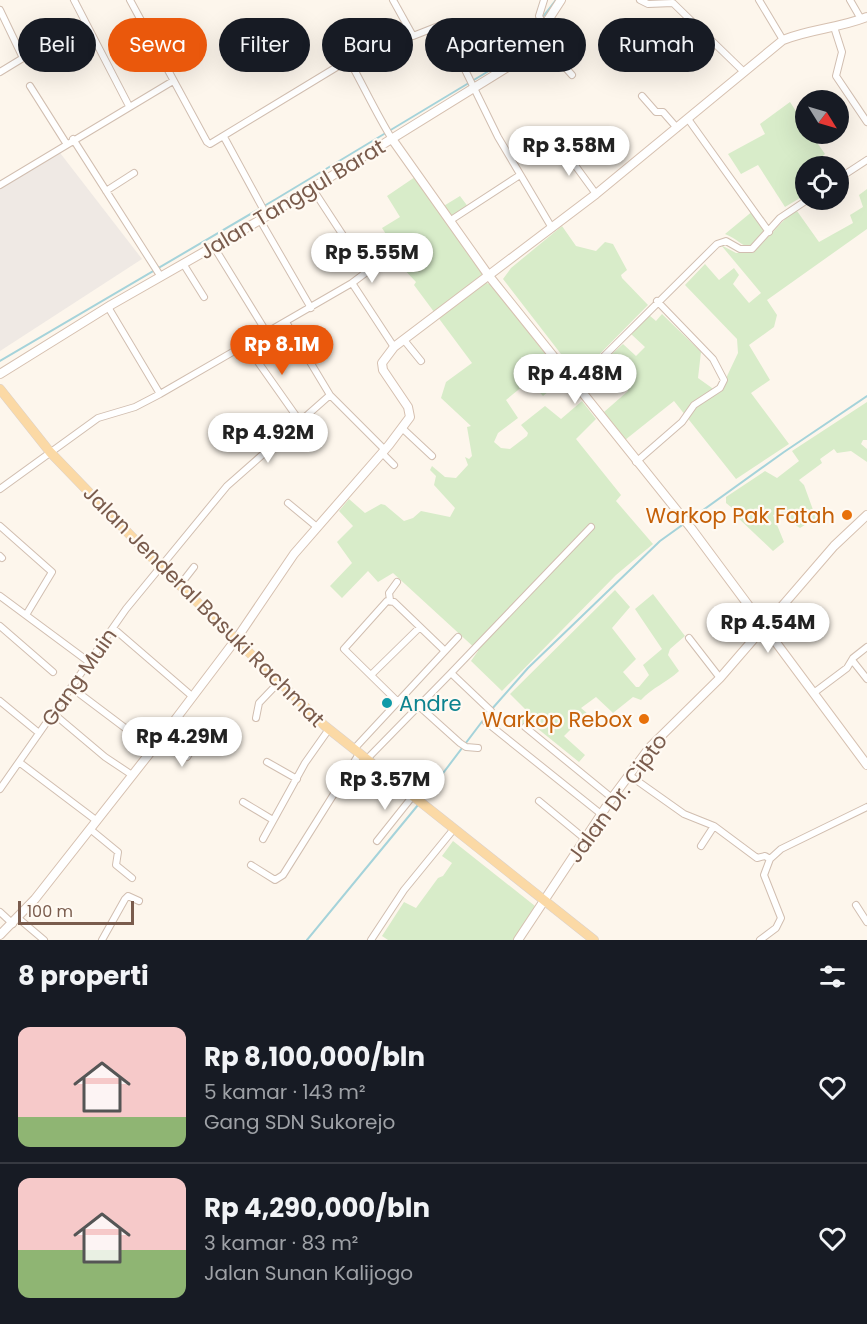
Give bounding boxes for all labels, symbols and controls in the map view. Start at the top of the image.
chip: Beli [18,18,96,72]
chip: Sewa [108,18,207,72]
chip: Filter [219,18,310,72]
chip: Baru [322,18,413,72]
chip: Apartemen [425,18,586,72]
chip: Rumah [598,18,715,72]
north arrow [795,90,849,144]
map controls [795,90,849,210]
pin: Rp 3.58M [507,126,631,177]
text: Rp 3.58M [523,131,615,159]
street label: Jalan Tanggul Barat [194,132,390,266]
button: locate [795,156,849,210]
pin: Rp 5.55M [310,233,434,284]
text: Rp 5.55M [325,238,419,266]
pin: Rp 8.1M [227,325,337,376]
text: Rp 8.1M [244,330,320,358]
pin: Rp 4.48M [513,354,637,405]
text: Rp 4.48M [528,359,622,387]
pin: Rp 4.92M [206,413,330,464]
text: Rp 4.92M [222,418,314,446]
street label: Jalan Jenderal Basuki Rachmat [77,479,331,733]
place label: Warkop Pak Fatah [646,501,835,530]
marker: Warkop Pak Fatah [840,508,854,522]
pin: Rp 4.54M [706,603,830,654]
text: Rp 4.54M [721,608,815,636]
street label: Gang Muin [34,622,124,732]
place label: Andre [399,689,462,718]
marker: Andre [380,696,394,710]
place label: Warkop Rebox [482,705,632,734]
marker: Warkop Rebox [637,712,651,726]
pin: Rp 4.29M [120,717,244,768]
text: Rp 4.29M [136,722,228,750]
street label: Jalan Dr. Cipto [560,728,674,868]
pin: Rp 3.57M [323,760,447,811]
text: Rp 3.57M [340,765,430,793]
scale bar [18,898,134,926]
text: 100 m [27,900,73,923]
text: 8 properti [18,958,149,994]
icon: filters [816,960,849,993]
text: Rp 8,100,000/bln [204,1039,425,1075]
icon: home [66,1051,138,1123]
icon: heart [816,1071,849,1104]
text: 5 kamar · 143 m² [204,1078,366,1106]
text: Gang SDN Sukorejo [204,1108,395,1136]
text: Rp 4,290,000/bln [204,1190,430,1226]
icon: home [66,1202,138,1274]
icon: heart [816,1222,849,1255]
text: 3 kamar · 83 m² [204,1229,358,1257]
text: Jalan Sunan Kalijogo [204,1259,413,1287]

